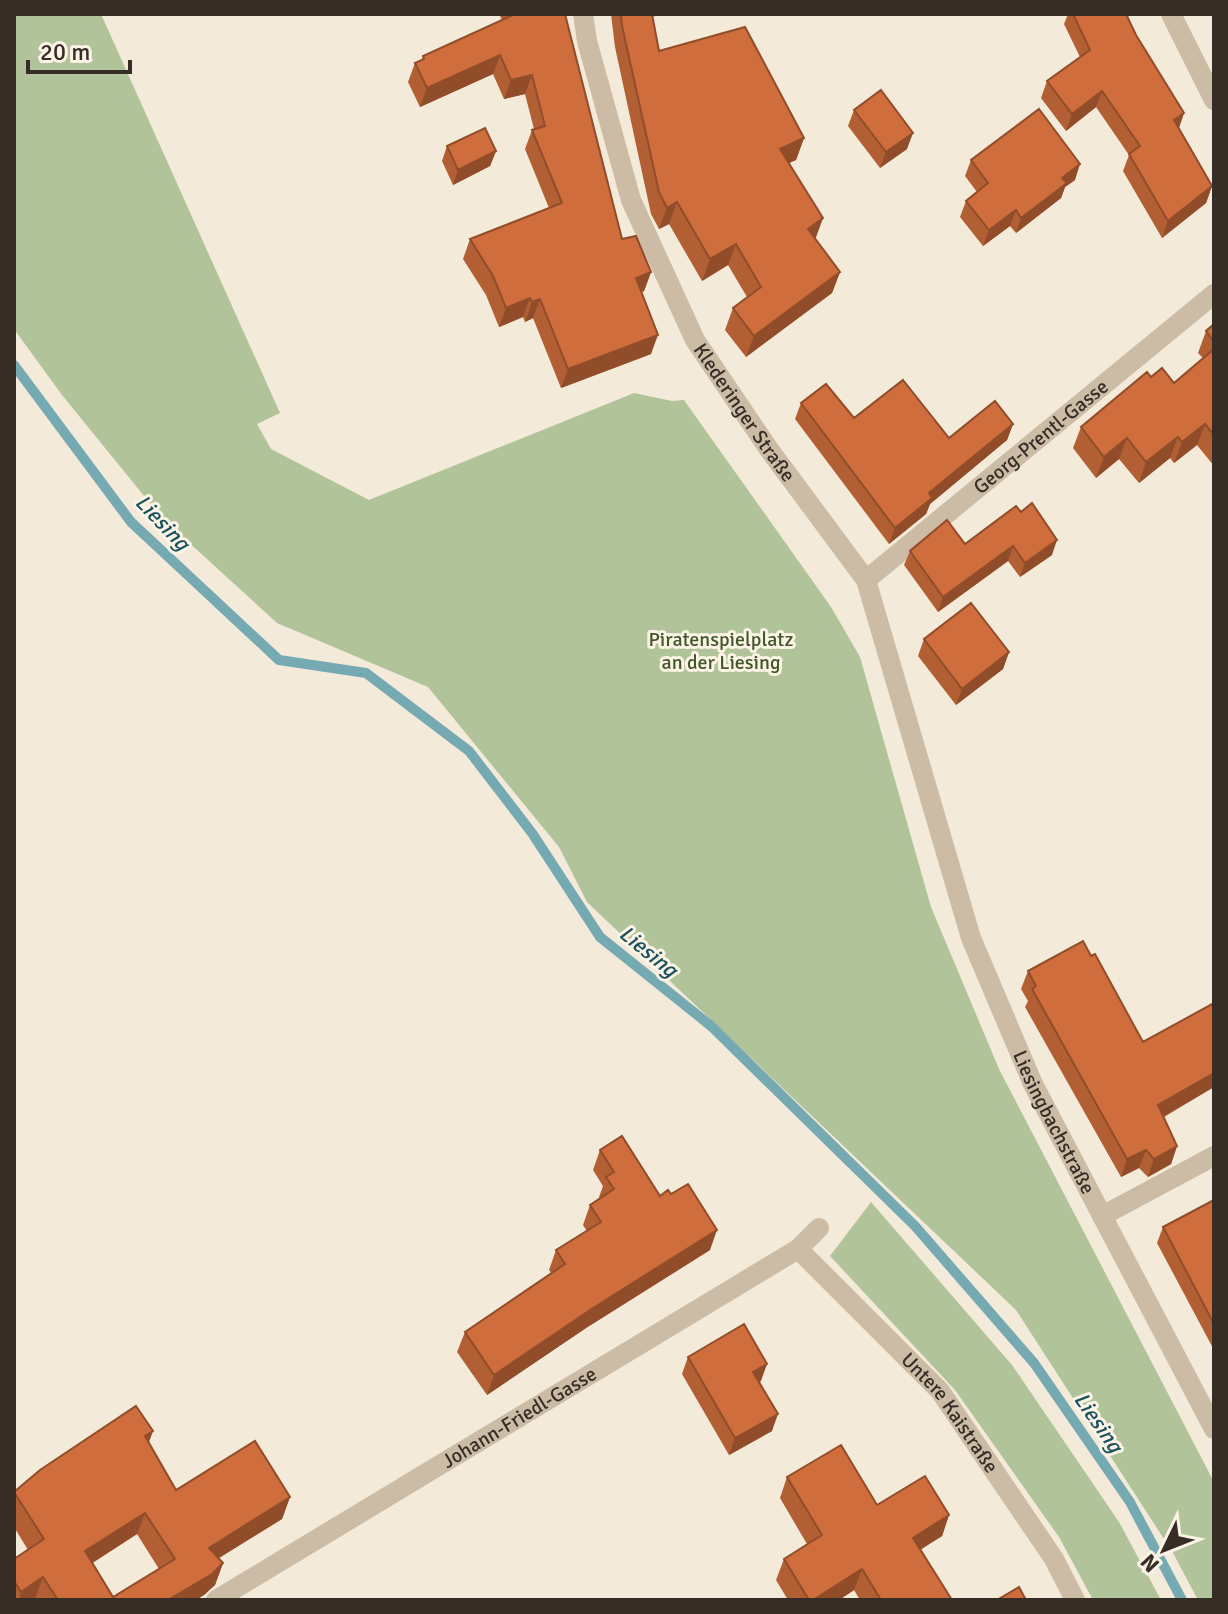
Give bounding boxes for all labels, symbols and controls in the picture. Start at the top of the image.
scale bar [28,24,130,74]
text: 20 m [40,37,90,67]
street label: Klederinger Straße [688,339,801,487]
street label: Georg-Prentl-Gasse [968,374,1113,500]
water label: Liesing [130,489,197,558]
park label: Piratenspielplatz an der Liesing [649,627,794,675]
water label: Liesing [614,920,685,985]
street label: Liesingbachstraße [1007,1047,1100,1198]
street label: Untere Kaistraße [896,1347,1004,1478]
street label: Johann-Friedl-Gasse [437,1361,601,1474]
water label: Liesing [1068,1387,1130,1460]
north arrow [1124,1510,1204,1590]
text: N [1135,1548,1165,1578]

